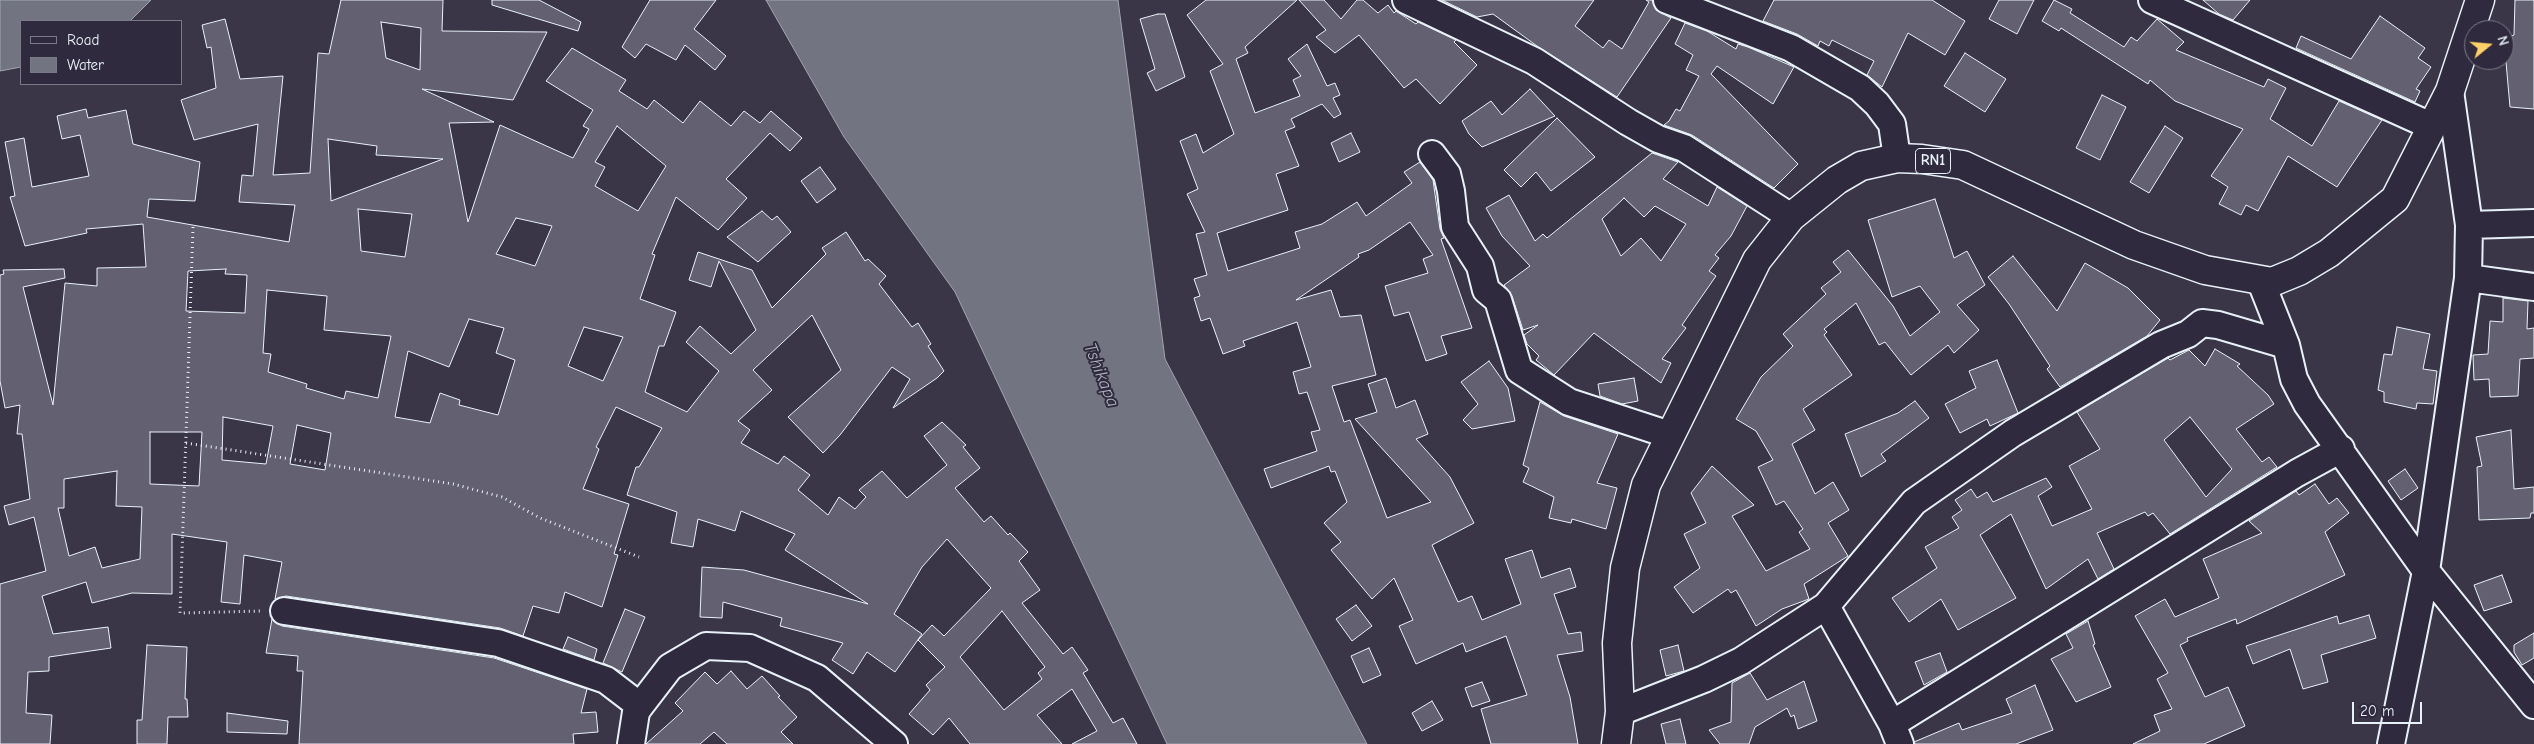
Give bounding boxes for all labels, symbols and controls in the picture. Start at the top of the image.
legend [20,20,182,85]
north arrow [2464,20,2514,70]
text: Road [67,31,99,49]
text: N [2493,34,2512,48]
text: Water [67,56,104,74]
road number: RN1 [1916,148,1950,174]
water label: Tshikapa [1078,340,1124,410]
scale bar [2354,692,2424,724]
text: 20 m [2360,702,2394,720]

